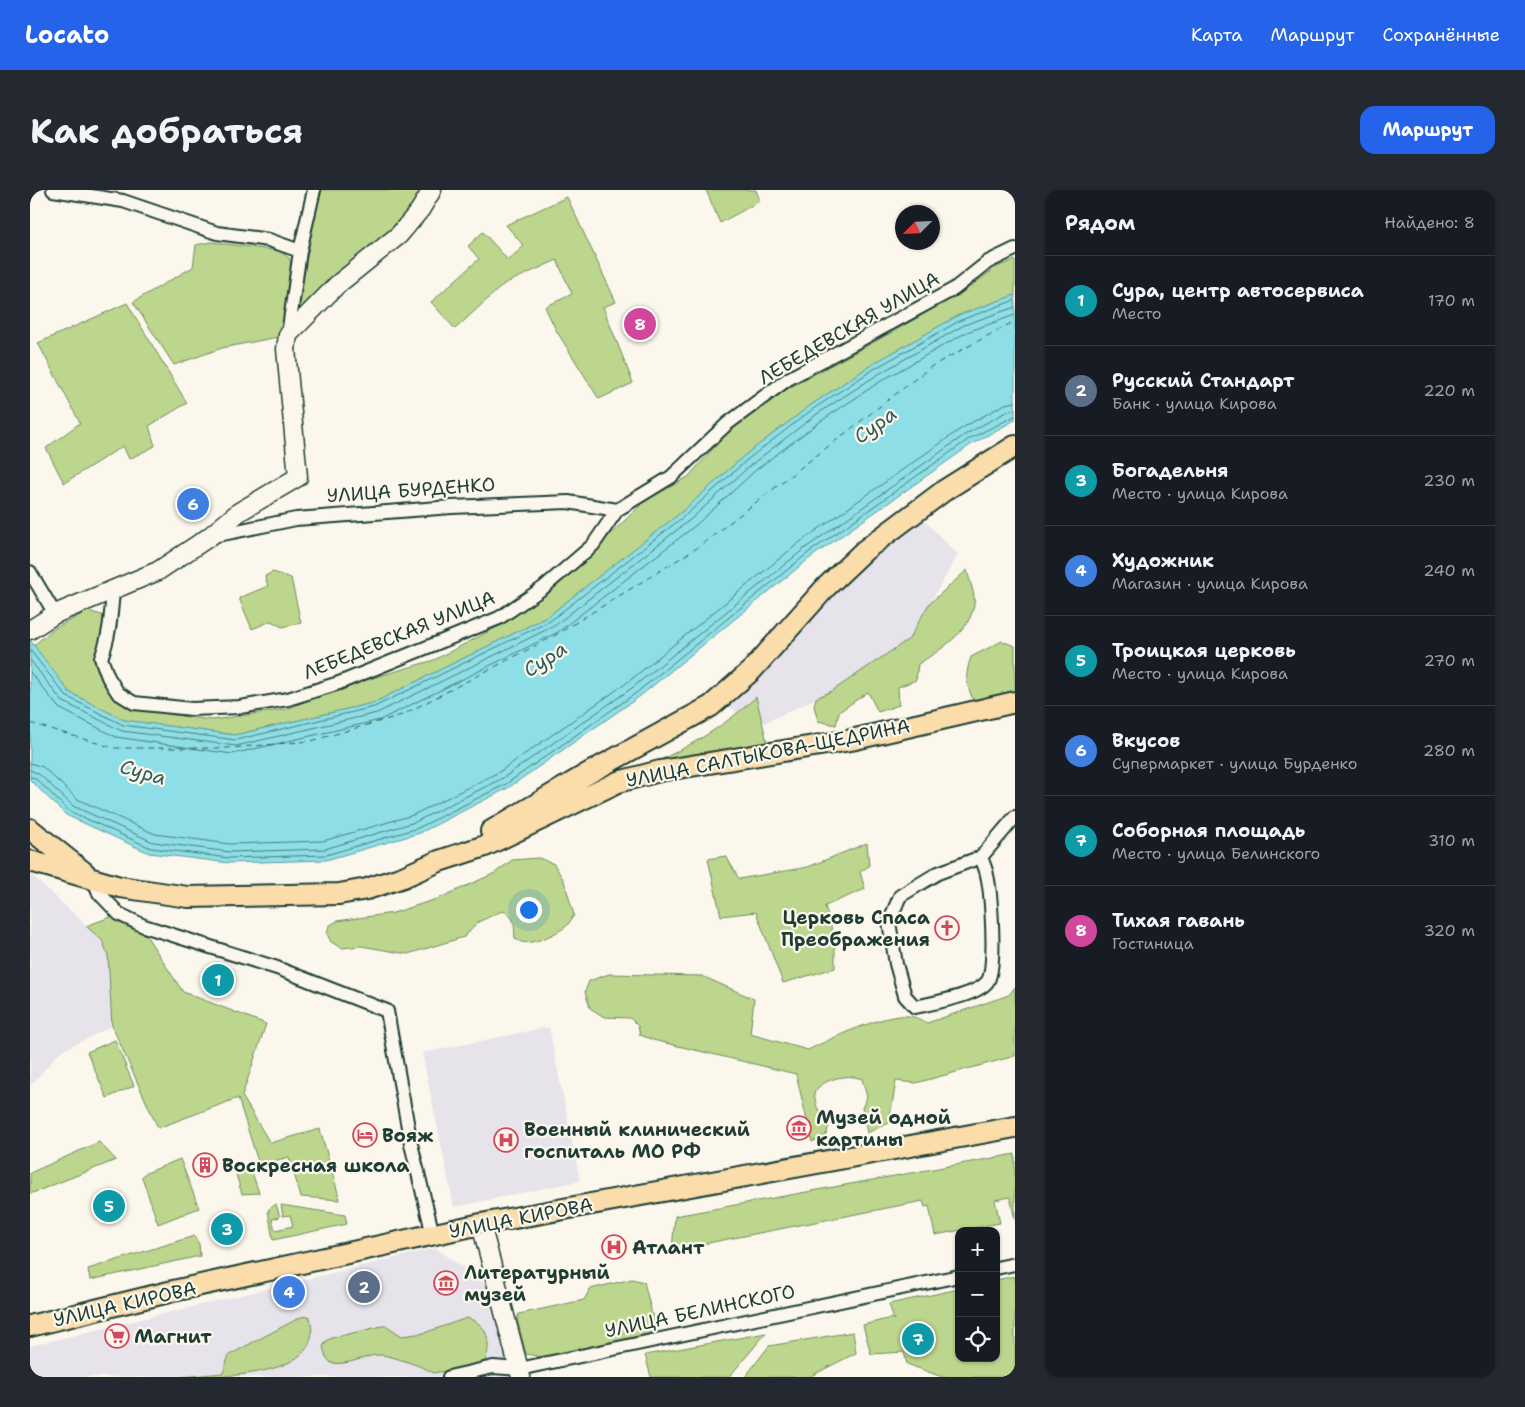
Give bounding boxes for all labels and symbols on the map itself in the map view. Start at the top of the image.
north arrow [895,205,940,250]
street label: ЛЕБЕДЕВСКАЯ УЛИЦА [754,266,944,390]
pin: 8 [624,305,656,343]
water label: Сура [848,401,902,449]
street label: УЛИЦА БУРДЕНКО [326,472,496,508]
pin: 6 [177,485,209,523]
street label: ЛЕБЕДЕВСКАЯ УЛИЦА [299,585,499,685]
water label: Сура [518,635,572,683]
street label: УЛИЦА САЛТЫКОВА-ЩЕДРИНА [624,713,912,793]
water label: Сура [117,753,169,791]
your location [516,897,542,923]
place label: Церковь Спаса Преображения [781,905,930,952]
church icon: Церковь Спаса Преображения [934,915,960,941]
pin: 1 [202,961,234,999]
place label: Музей одной картины [816,1105,951,1152]
museum icon: Музей одной картины [786,1115,812,1141]
place label: Военный клинический госпиталь МО РФ [524,1117,750,1164]
hotel icon: Вояж [352,1122,378,1148]
place label: Вояж [382,1123,433,1148]
hospital icon: Военный клинический госпиталь МО РФ [493,1127,519,1153]
building icon: Воскресная школа [192,1152,218,1178]
place label: Воскресная школа [222,1153,409,1178]
pin: 5 [93,1187,125,1225]
street label: УЛИЦА КИРОВА [447,1192,595,1244]
pin: 3 [211,1210,243,1248]
hospital icon: Атлант [601,1234,627,1260]
place label: Атлант [632,1235,705,1260]
place label: Литературный музей [464,1260,610,1307]
pin: 2 [348,1268,380,1306]
museum icon: Литературный музей [433,1270,459,1296]
pin: 4 [273,1273,305,1311]
street label: УЛИЦА КИРОВА [51,1275,199,1333]
street label: УЛИЦА БЕЛИНСКОГО [603,1279,797,1343]
pin: 7 [902,1320,934,1358]
supermarket icon: Магнит [104,1323,130,1349]
place label: Магнит [134,1324,212,1349]

